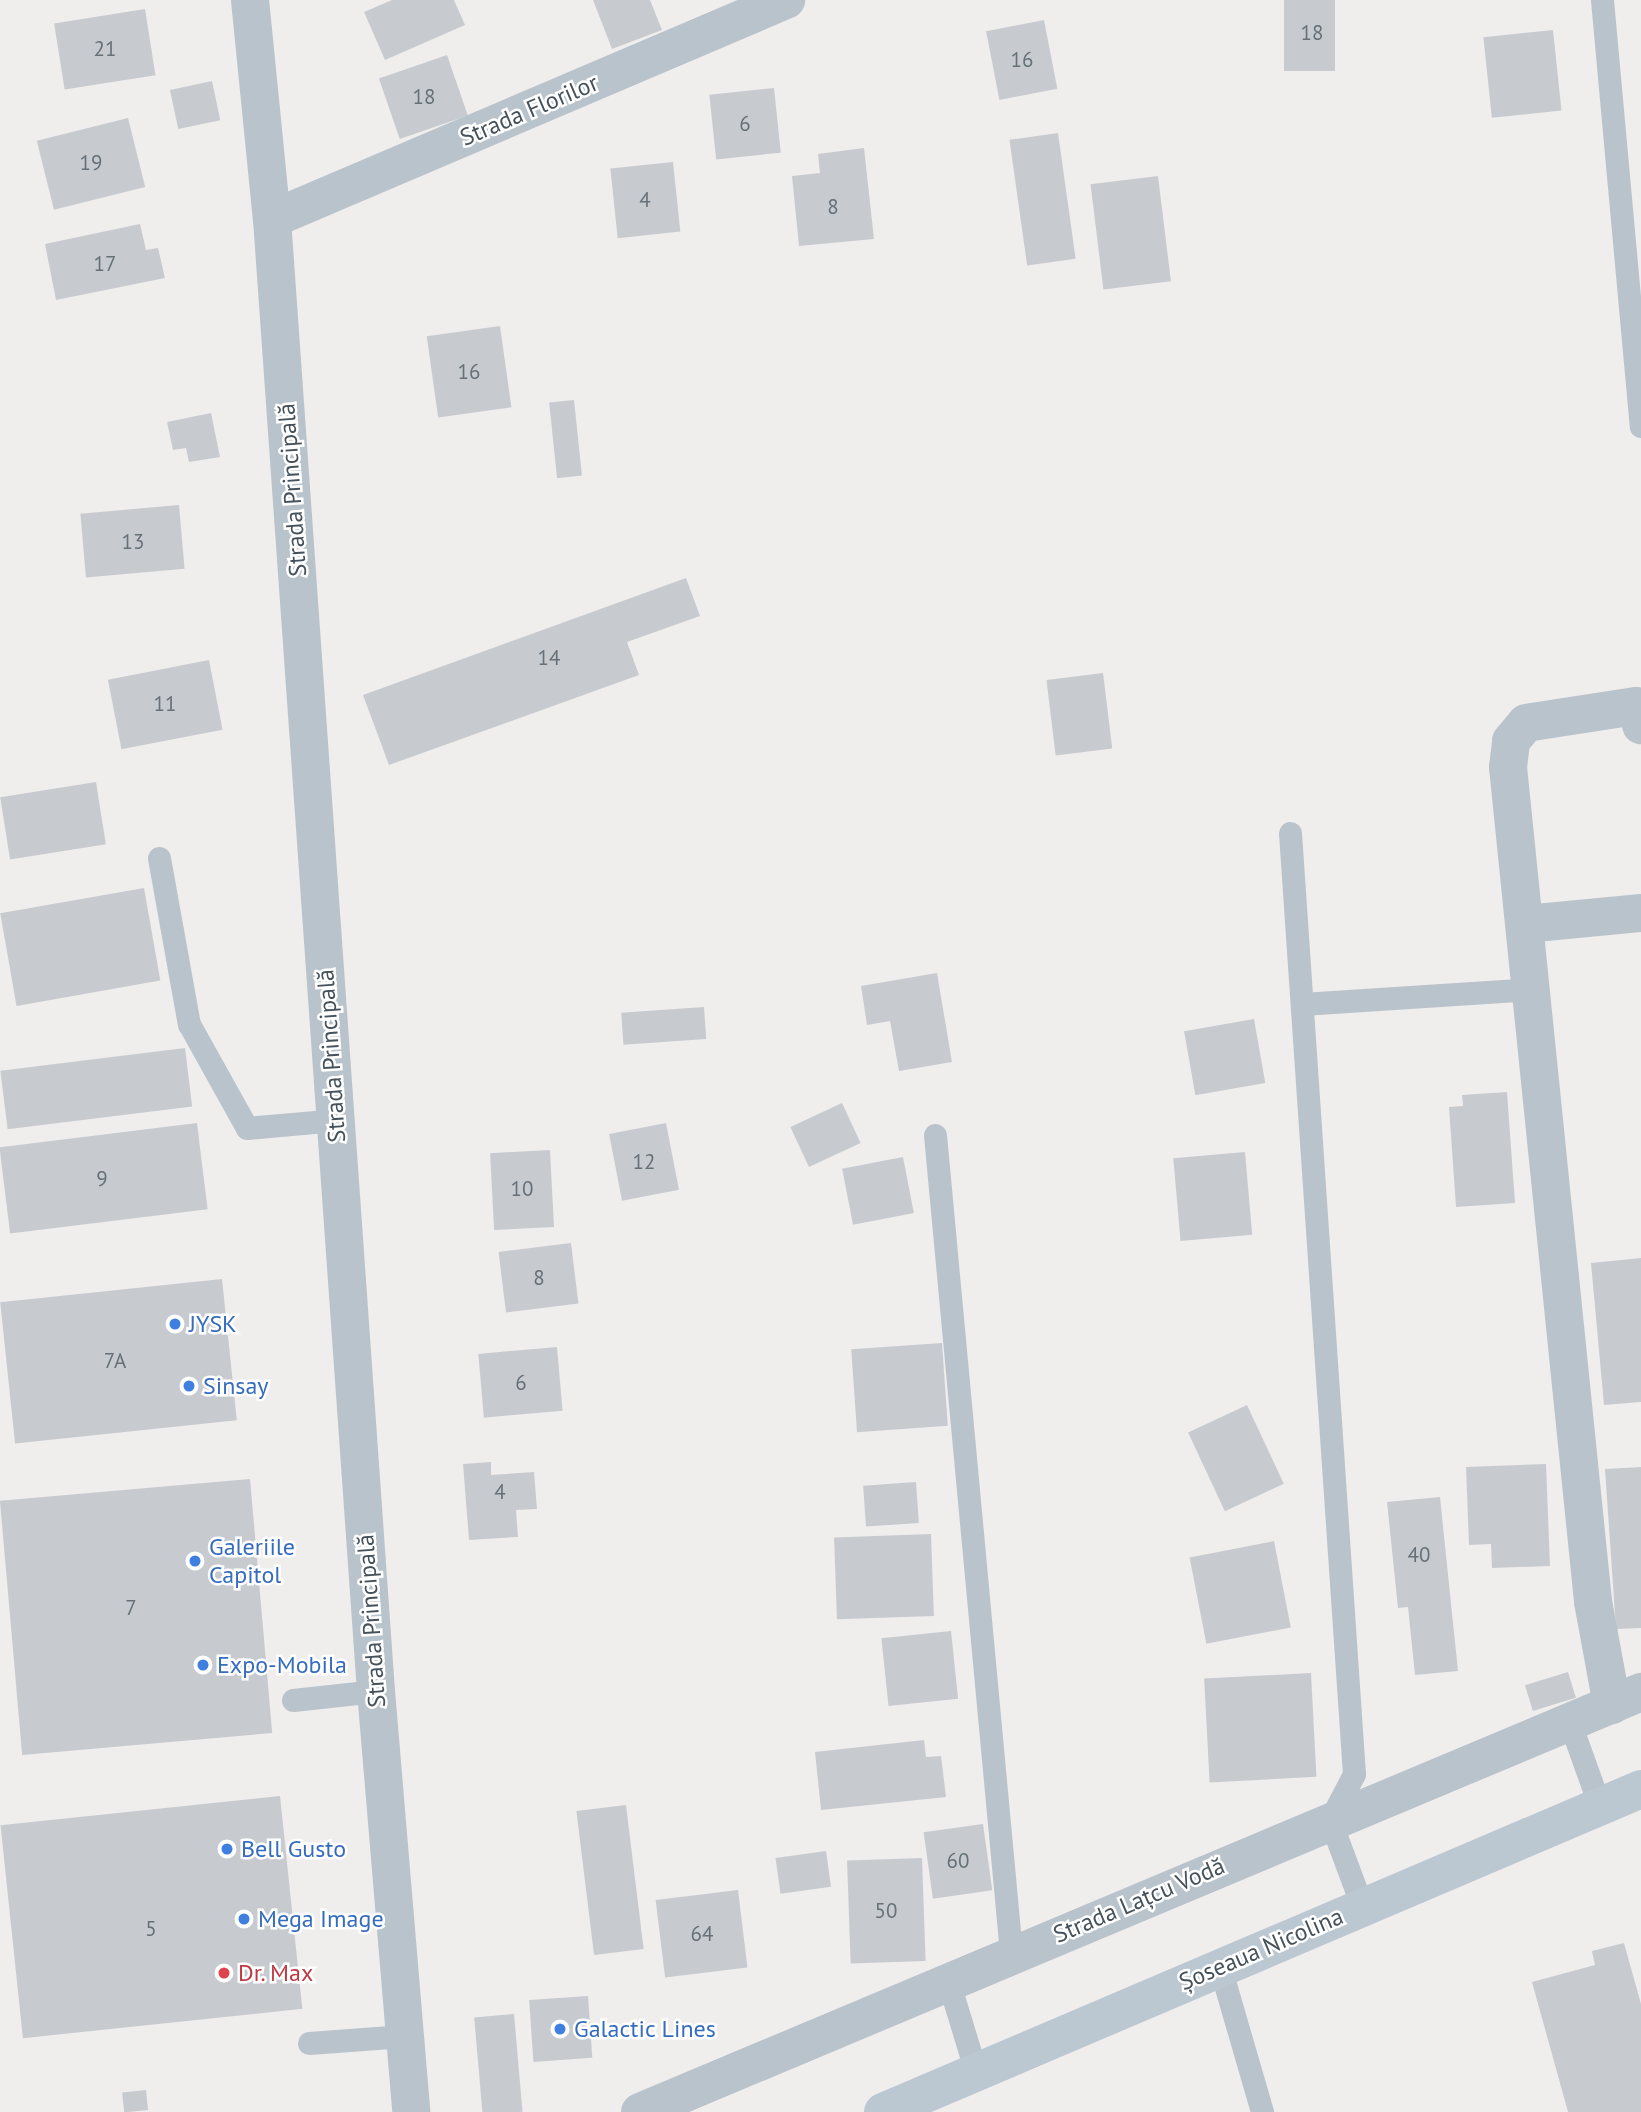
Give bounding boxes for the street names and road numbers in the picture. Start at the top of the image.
street label: Strada Florilor [456,68,602,152]
street label: Strada Principală [272,402,312,578]
street label: Strada Principală [311,968,351,1144]
street label: Strada Principală [351,1533,391,1709]
street label: Strada Lațcu Vodă [1049,1851,1229,1949]
street label: Șoseaua Nicolina [1175,1902,1347,1996]

